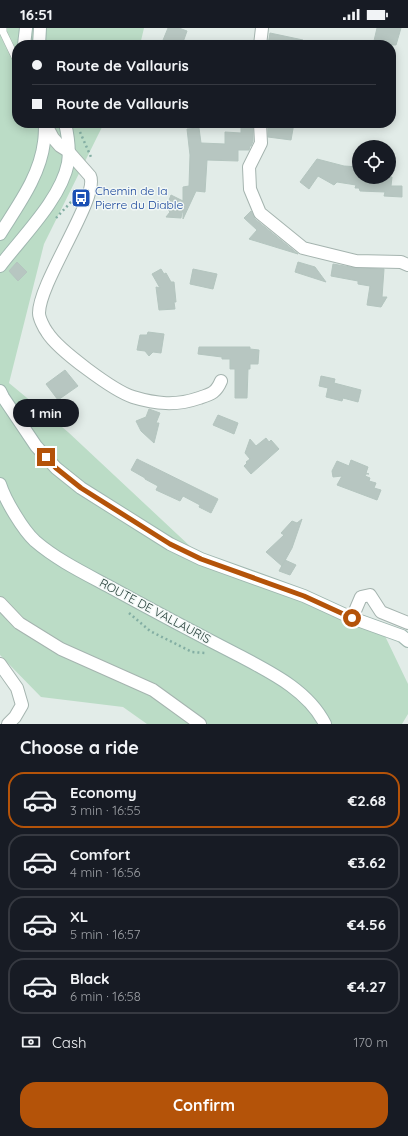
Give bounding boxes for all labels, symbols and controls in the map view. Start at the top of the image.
text: 16:51 [20,5,53,24]
text: Route de Vallauris [56,56,189,75]
text: Route de Vallauris [56,94,189,113]
map controls [352,140,396,184]
button: locate [352,140,396,184]
place label: Chemin de la Pierre du Diable [95,183,183,212]
bus stop icon: Chemin de la Pierre du Diable [70,187,92,209]
callout: 1 min [13,399,79,427]
text: 1 min [30,405,62,421]
route end [37,448,55,466]
street label: ROUTE DE VALLAURIS [97,575,214,646]
route start [343,609,361,627]
text: Choose a ride [20,736,139,759]
icon: car [22,782,58,818]
text: Economy [70,783,137,802]
text: €2.68 [348,791,386,810]
text: 3 min · 16:55 [70,802,141,818]
icon: car [22,844,58,880]
text: Comfort [70,845,131,864]
text: €3.62 [348,853,386,872]
text: 4 min · 16:56 [70,864,141,880]
icon: car [22,906,58,942]
text: XL [70,907,88,926]
text: €4.56 [347,915,386,934]
text: 5 min · 16:57 [70,926,140,942]
icon: car [22,968,58,1004]
text: Black [70,969,110,988]
text: €4.27 [347,977,386,996]
text: 6 min · 16:58 [70,988,141,1004]
icon: cash [20,1031,42,1053]
text: Cash [52,1033,86,1052]
text: 170 m [353,1034,388,1050]
button: Confirm [20,1082,388,1128]

